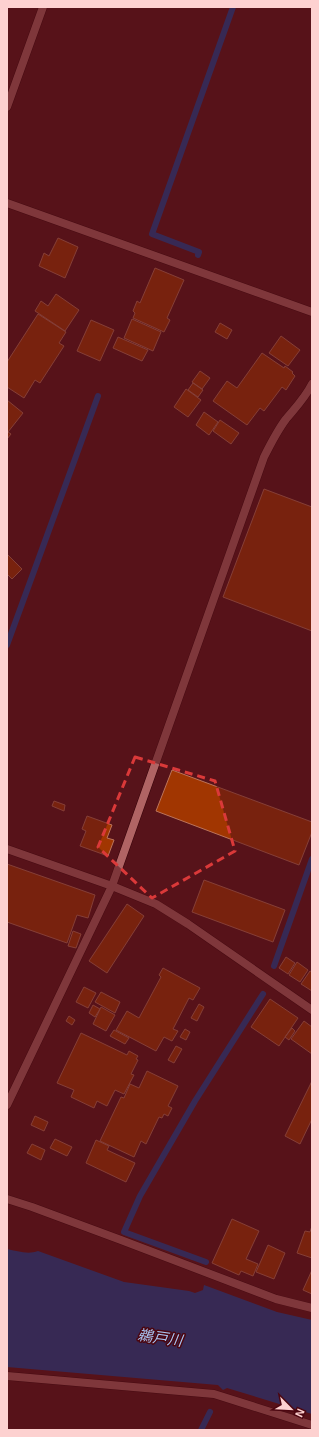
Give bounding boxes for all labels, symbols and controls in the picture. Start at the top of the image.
water label: 鵜戸川 [137,1326,186,1349]
north arrow [271,1389,311,1429]
text: N [293,1407,307,1419]

